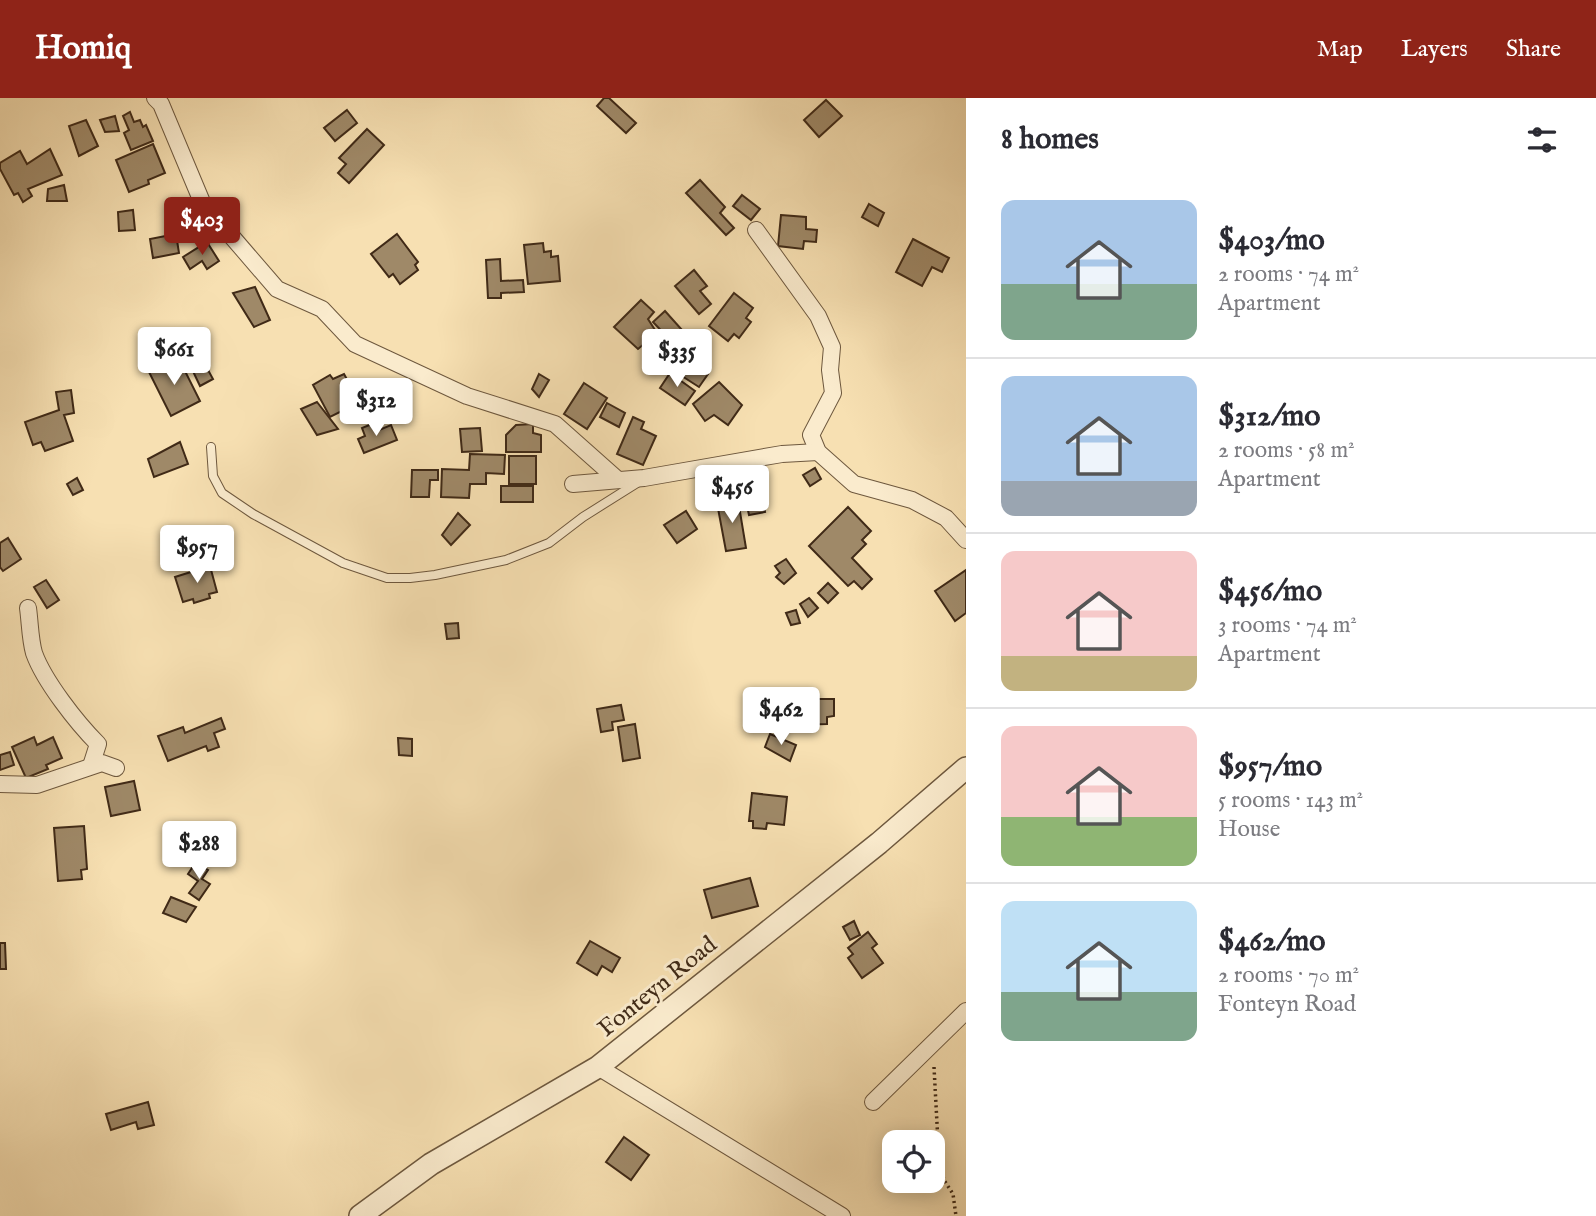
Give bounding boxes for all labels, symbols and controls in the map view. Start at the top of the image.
text: Homiq [35,28,131,70]
text: Map [1317,34,1363,65]
text: Layers [1401,34,1468,65]
text: Share [1506,34,1561,65]
text: 8 homes [1001,121,1099,159]
icon: filters [1523,121,1561,159]
pin: $403 [161,198,243,257]
text: $403 [180,205,224,234]
text: $403/mo [1218,222,1325,260]
icon: home [1057,228,1141,312]
text: 2 rooms · 74 m² [1218,260,1359,289]
text: Apartment [1218,289,1321,318]
pin: $661 [133,328,215,387]
pin: $335 [636,330,718,389]
text: $661 [154,335,194,364]
text: $335 [658,337,696,366]
pin: $312 [335,378,417,438]
text: $312 [356,386,396,415]
text: $312/mo [1218,398,1321,436]
icon: home [1057,404,1141,488]
text: 2 rooms · 58 m² [1218,436,1355,465]
text: Apartment [1218,465,1321,494]
pin: $456 [691,466,773,525]
text: $456 [711,473,753,502]
pin: $957 [156,526,238,585]
text: $957 [176,533,218,562]
text: $456/mo [1218,573,1322,611]
icon: home [1057,579,1141,663]
text: 3 rooms · 74 m² [1218,611,1357,640]
text: Apartment [1218,640,1321,669]
pin: $462 [740,688,822,747]
text: $462 [759,695,803,724]
text: $957/mo [1218,748,1322,786]
icon: home [1057,754,1141,838]
text: 5 rooms · 143 m² [1218,786,1363,815]
text: House [1218,815,1280,844]
pin: $288 [158,822,240,881]
text: $288 [178,829,220,858]
text: $462/mo [1218,923,1326,961]
icon: home [1057,929,1141,1013]
street label: Fonteyn Road [592,930,724,1045]
text: 2 rooms · 70 m² [1218,961,1359,990]
text: Fonteyn Road [1218,990,1356,1019]
map controls [882,1130,945,1193]
button: locate [882,1130,945,1193]

